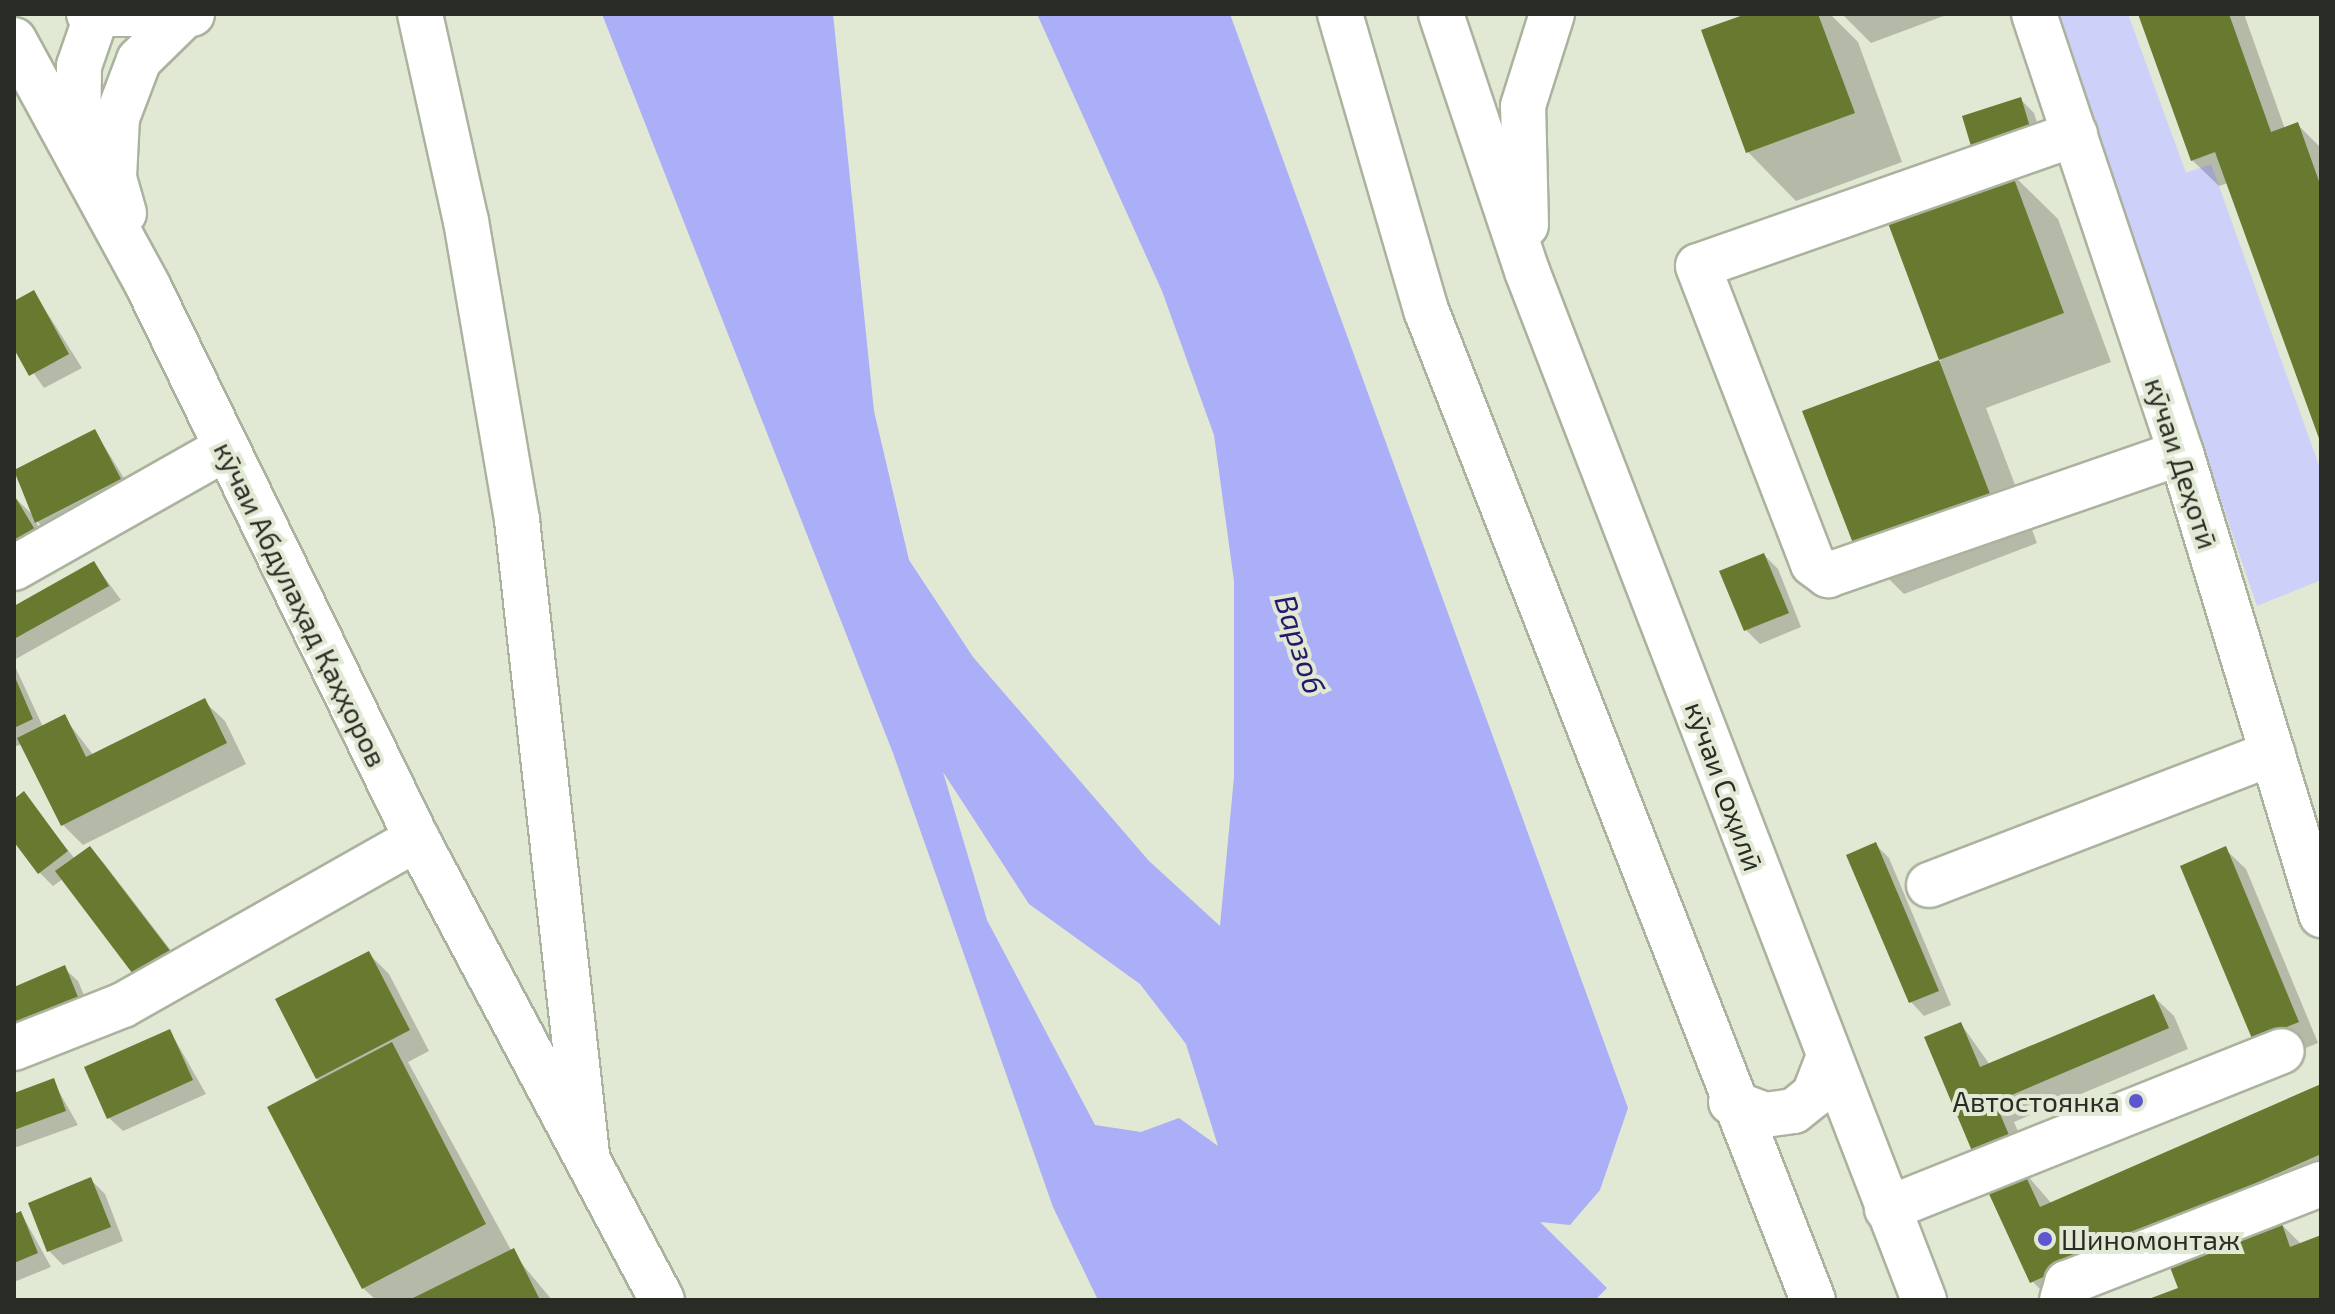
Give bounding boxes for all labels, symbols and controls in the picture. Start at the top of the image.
street label: кӯчаи Деҳотӣ [2139,373,2225,553]
street label: кӯчаи Абдулаҳад Қаҳҳоров [208,436,394,772]
water label: Варзоб [1268,590,1334,698]
street label: кӯчаи Соҳилӣ [1679,697,1771,875]
place label: Автостоянка [1952,1084,2120,1118]
marker: Автостоянка [2127,1092,2145,1110]
place label: Шиномонтаж [2061,1222,2240,1256]
marker: Шиномонтаж [2036,1230,2054,1248]

